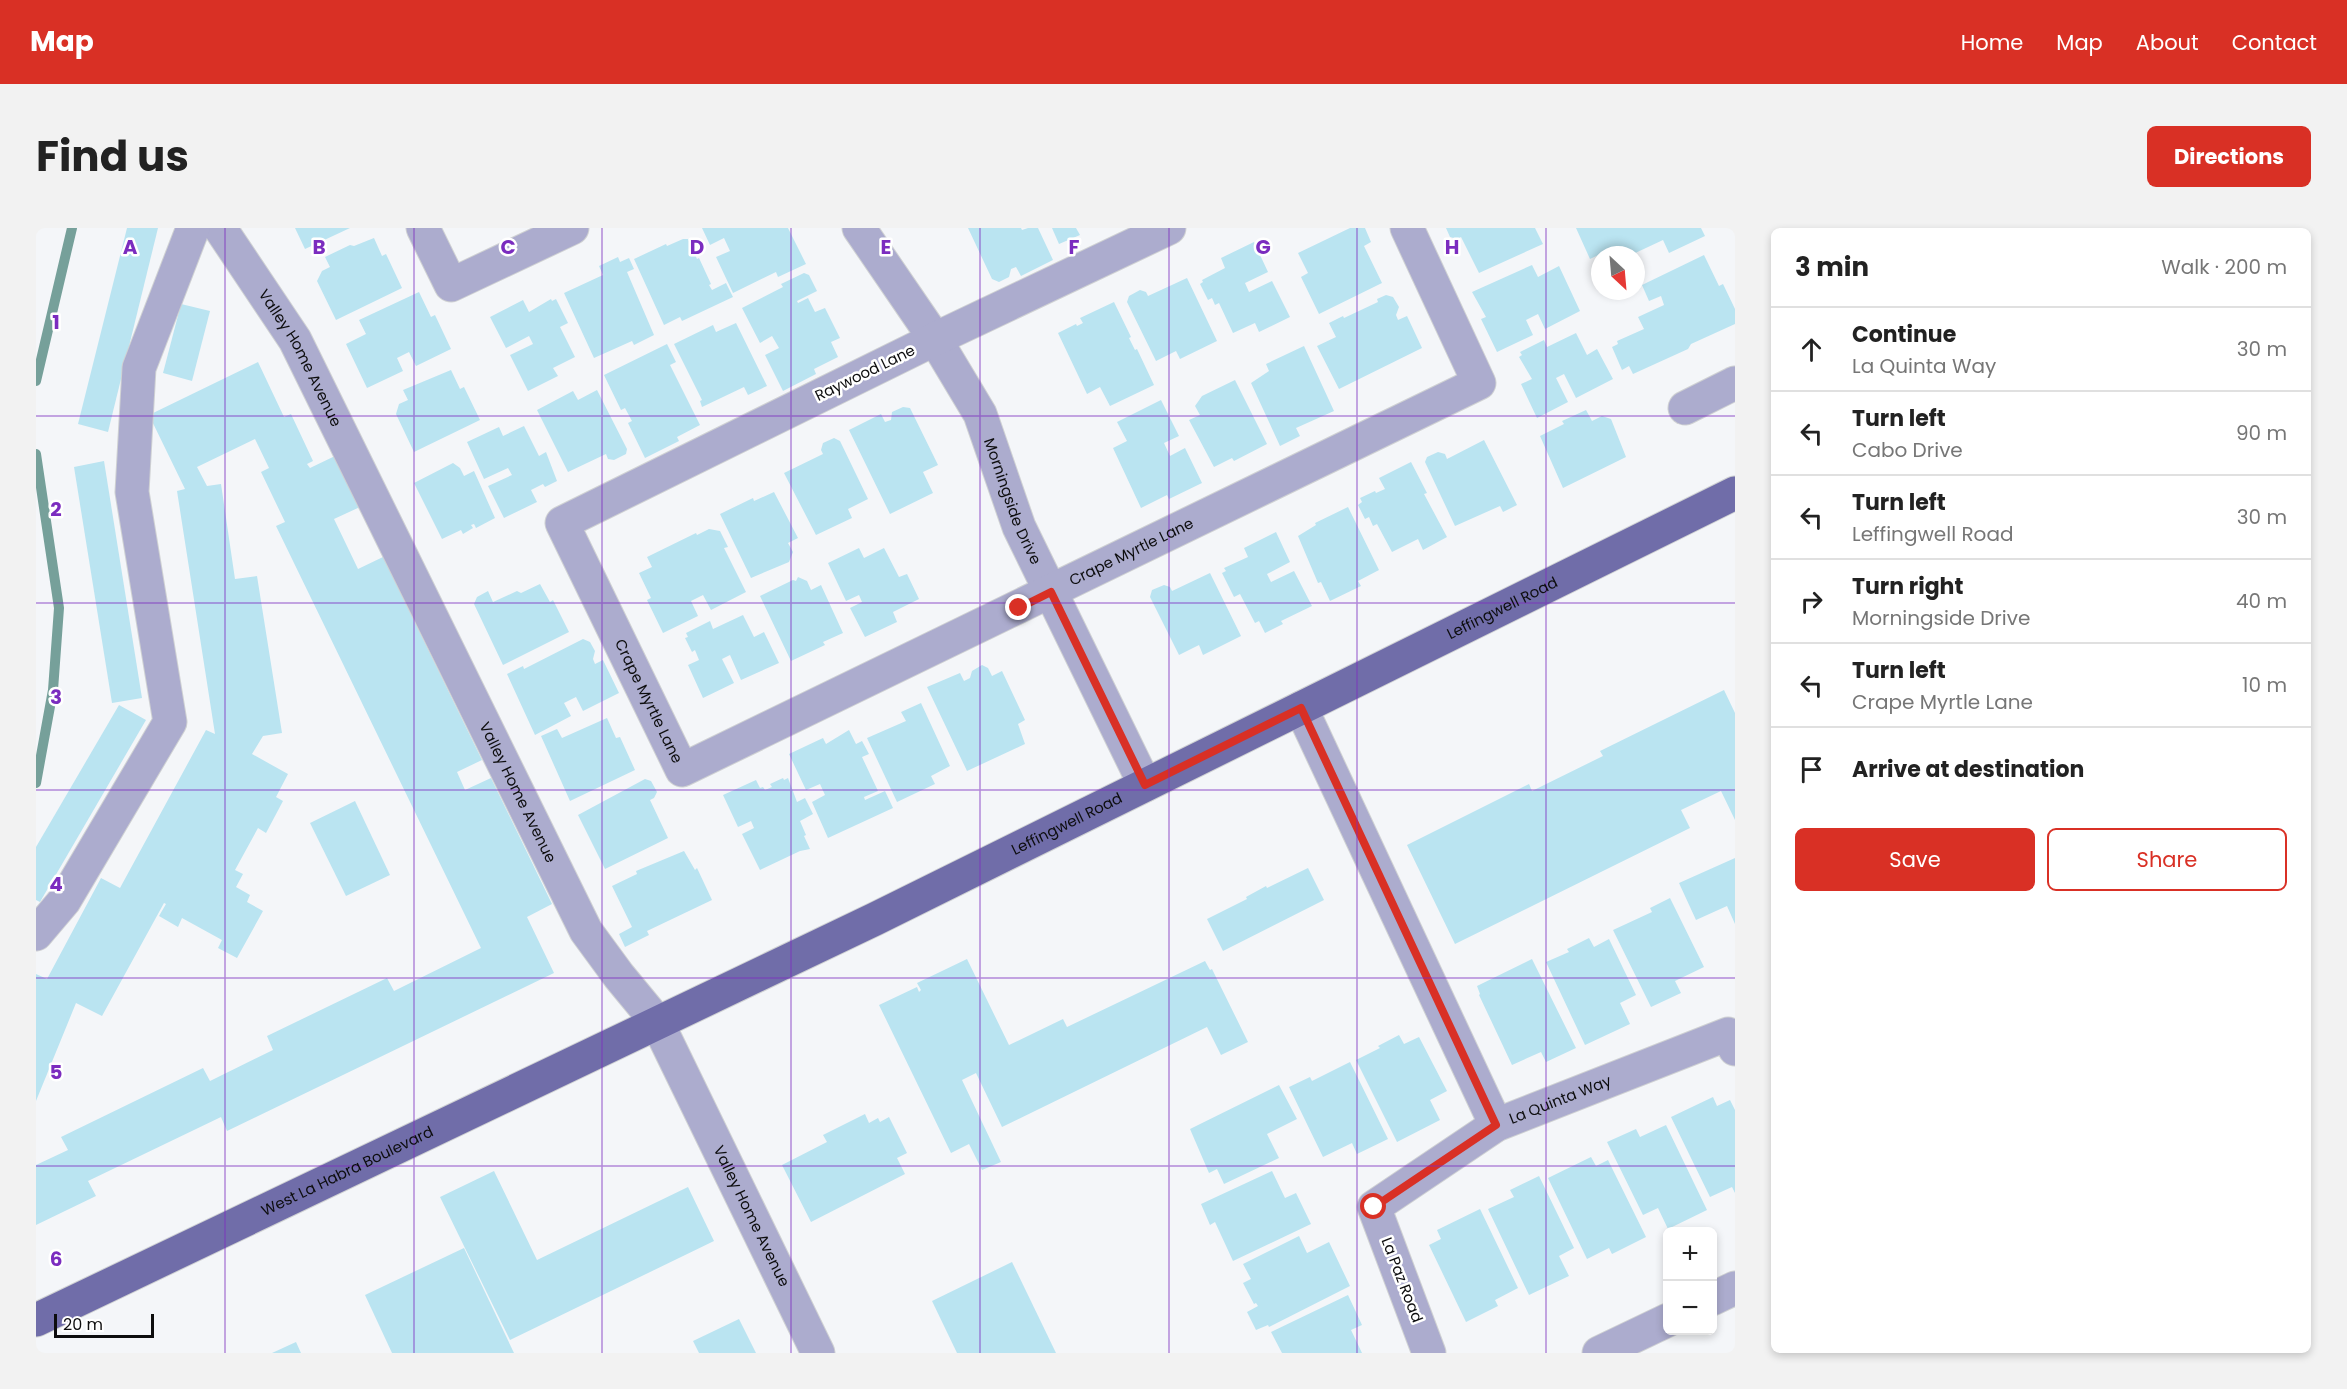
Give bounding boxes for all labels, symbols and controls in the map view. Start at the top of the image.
text: Map [30,22,94,61]
text: Home [1961,28,2023,57]
text: Map [2056,28,2103,57]
text: About [2136,28,2199,57]
text: Contact [2232,28,2317,57]
button: Directions [2147,126,2311,187]
text: Find us [36,127,189,186]
text: A [123,233,138,261]
text: B [312,233,326,261]
text: C [500,233,516,261]
text: D [690,233,704,261]
text: E [881,233,891,261]
text: F [1069,233,1080,261]
text: G [1255,233,1271,261]
text: H [1445,233,1459,261]
north arrow [1591,246,1645,300]
text: 3 min [1795,249,1869,285]
text: Walk · 200 m [2161,253,2287,281]
street label: Valley Home Avenue [254,285,347,430]
text: 1 [52,308,60,336]
text: Continue [1852,319,1956,350]
icon: ahead [1795,333,1828,366]
text: 30 m [2237,335,2287,363]
street label: Raywood Lane [811,339,918,406]
text: La Quinta Way [1852,352,1996,380]
text: Turn left [1852,403,1946,434]
icon: left [1795,417,1828,450]
text: 90 m [2236,419,2287,447]
street label: Morningside Drive [979,435,1047,568]
text: Cabo Drive [1852,436,1963,464]
text: Turn left [1852,487,1946,518]
text: 2 [50,495,62,523]
icon: left [1795,501,1828,534]
text: 30 m [2237,503,2287,531]
street label: Crape Myrtle Lane [1065,512,1197,590]
text: Leffingwell Road [1852,520,2013,548]
street label: Leffingwell Road [1443,571,1561,644]
text: Turn right [1852,571,1963,602]
icon: right [1795,585,1828,618]
text: 40 m [2236,587,2287,615]
route end [1005,594,1031,620]
text: Morningside Drive [1852,604,2030,632]
street label: Crape Myrtle Lane [610,635,688,767]
text: Turn left [1852,655,1946,686]
icon: left [1795,669,1828,702]
text: 10 m [2242,671,2287,699]
text: 3 [50,683,62,711]
text: Crape Myrtle Lane [1852,688,2033,716]
street label: Valley Home Avenue [475,718,562,866]
icon: arrive [1795,753,1828,786]
text: Arrive at destination [1852,754,2084,785]
street label: Leffingwell Road [1008,787,1126,860]
button: Save [1795,828,2035,891]
button: Share [2047,828,2287,891]
text: 4 [49,870,63,898]
text: 5 [50,1058,63,1086]
street label: La Quinta Way [1506,1070,1615,1129]
street label: West La Habra Boulevard [258,1121,436,1221]
street label: Valley Home Avenue [709,1142,795,1290]
route start [1360,1193,1386,1219]
map controls [1663,1227,1717,1335]
button: + [1663,1227,1717,1281]
street label: La Paz Road [1377,1234,1428,1325]
text: 6 [50,1245,62,1273]
button: − [1663,1281,1717,1335]
scale bar [54,1311,154,1338]
text: 20 m [63,1313,103,1336]

